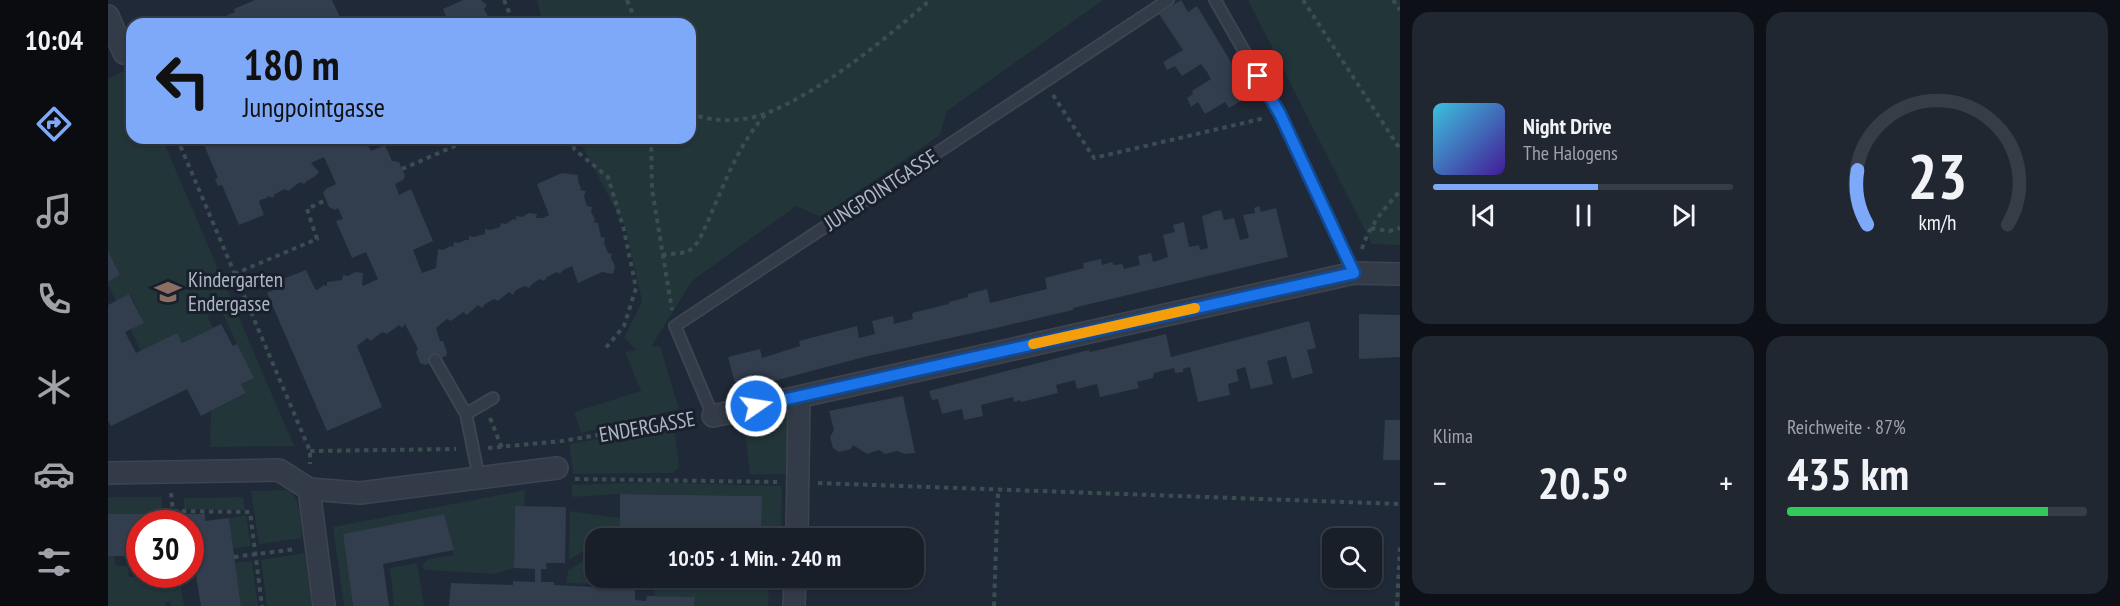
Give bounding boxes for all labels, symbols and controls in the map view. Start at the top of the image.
text: 10:04 [25,23,83,57]
text: 180 m [243,37,340,92]
icon: left [144,42,222,120]
pin [1232,50,1283,101]
icon: arrive [1241,59,1274,92]
text: Jungpointgasse [243,90,385,124]
icon: directions [33,103,75,145]
text: Night Drive [1523,112,1612,140]
text: 23 [1907,135,1967,216]
text: The Halogens [1523,140,1618,166]
street label: JUNGPOINTGASSE [818,143,943,237]
icon: music [33,190,75,232]
icon: previous [1467,199,1500,232]
icon: pause [1567,199,1600,232]
icon: next [1667,199,1700,232]
text: km/h [1918,208,1956,236]
place label: Kindergarten Endergasse [188,266,283,317]
school or university icon: Kindergarten Endergasse [153,277,183,307]
icon: phone [33,278,75,320]
icon: climate [33,366,75,408]
position arrow [724,374,788,438]
street label: ENDERGASSE [597,405,697,448]
text: Reichweite · 87% [1787,414,1906,440]
text: Klima [1433,423,1473,449]
text: 435 km [1787,444,1909,502]
icon: car [33,453,75,495]
text: 20.5° [1538,453,1628,511]
text: − [1433,461,1447,504]
text: + [1719,461,1733,504]
speed limit sign: 30 [126,510,204,588]
map controls [1322,528,1382,588]
button: search [1322,528,1382,588]
icon: filters [33,541,75,583]
text: 10:05 · 1 Min. · 240 m [668,544,841,572]

